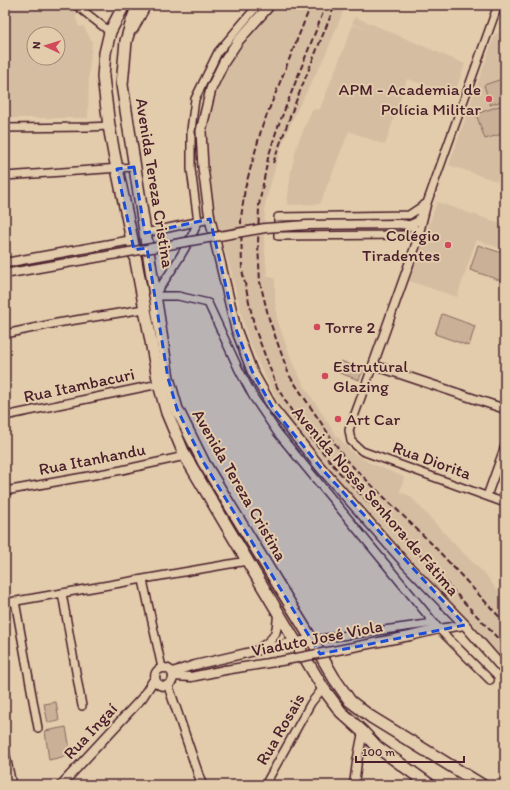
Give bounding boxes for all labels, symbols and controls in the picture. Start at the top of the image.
north arrow [26,26,66,66]
text: N [30,41,43,50]
place label: APM - Academia de Polícia Militar [339,79,482,119]
marker: APM - Academia de Polícia Militar [484,94,494,104]
street label: Avenida Tereza Cristina [132,97,178,270]
place label: Colégio Tiradentes [362,225,440,265]
marker: Colégio Tiradentes [443,240,453,250]
place label: Torre 2 [325,317,376,337]
marker: Torre 2 [312,322,322,332]
place label: Estrutural Glazing [333,356,408,396]
street label: Rua Itambacuri [22,363,136,407]
marker: Estrutural Glazing [320,371,330,381]
street label: Avenida Nossa Senhora de Fátima [288,402,464,600]
street label: Avenida Tereza Cristina [188,406,292,565]
place label: Art Car [346,409,401,429]
marker: Art Car [333,414,343,424]
street label: Rua Diorita [390,437,474,483]
street label: Rua Itanhandu [37,439,147,479]
street label: Viaduto José Viola [250,615,384,661]
street label: Rua Rosais [251,690,309,768]
street label: Rua Ingaí [59,698,121,763]
scale bar [356,738,464,764]
text: 100 m [362,745,395,759]

